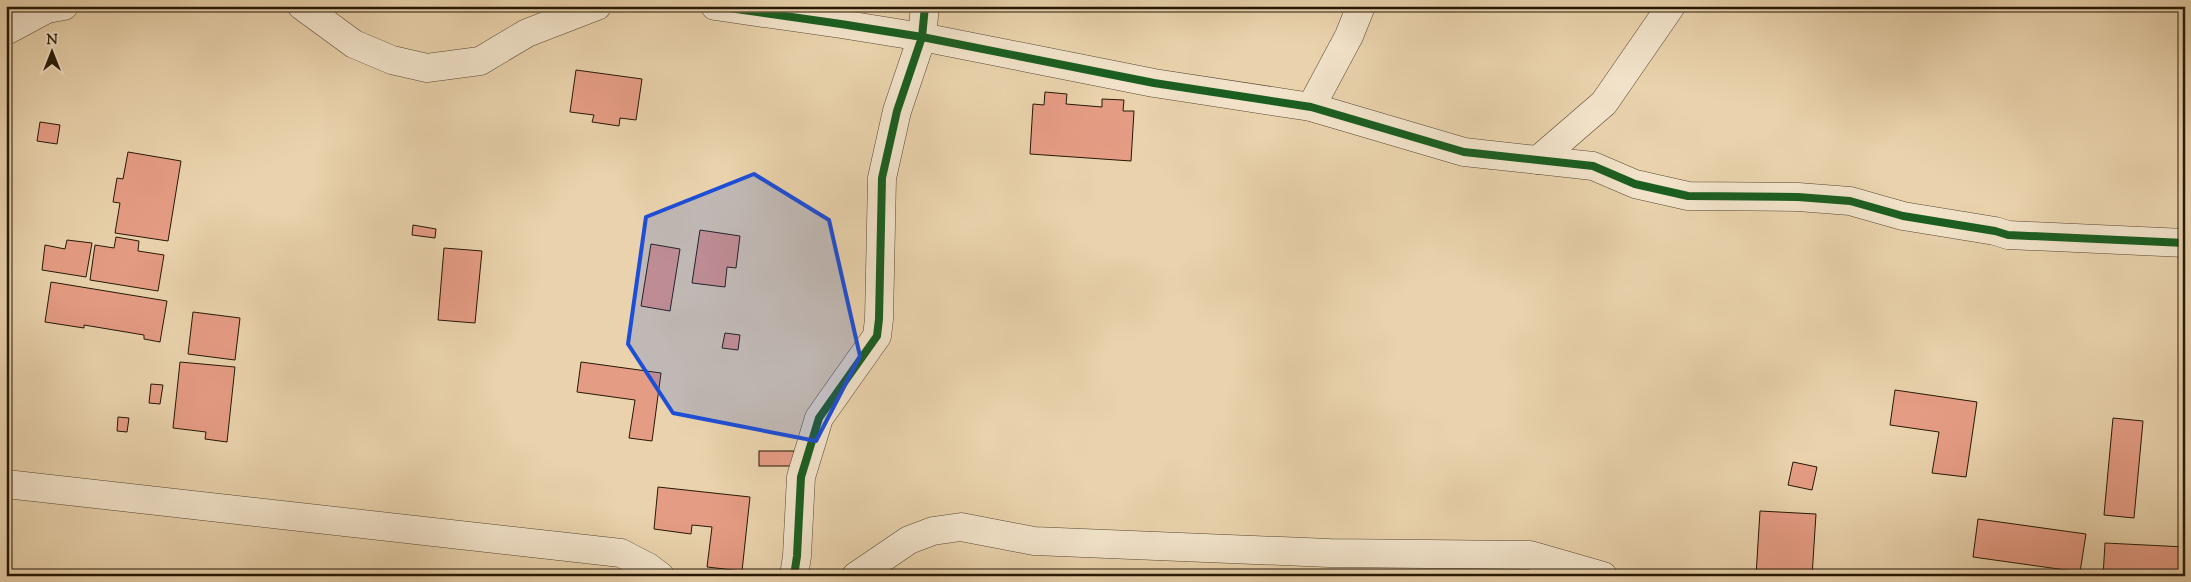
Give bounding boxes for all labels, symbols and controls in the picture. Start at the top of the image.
north arrow [28,28,78,78]
text: N [46,31,58,51]

